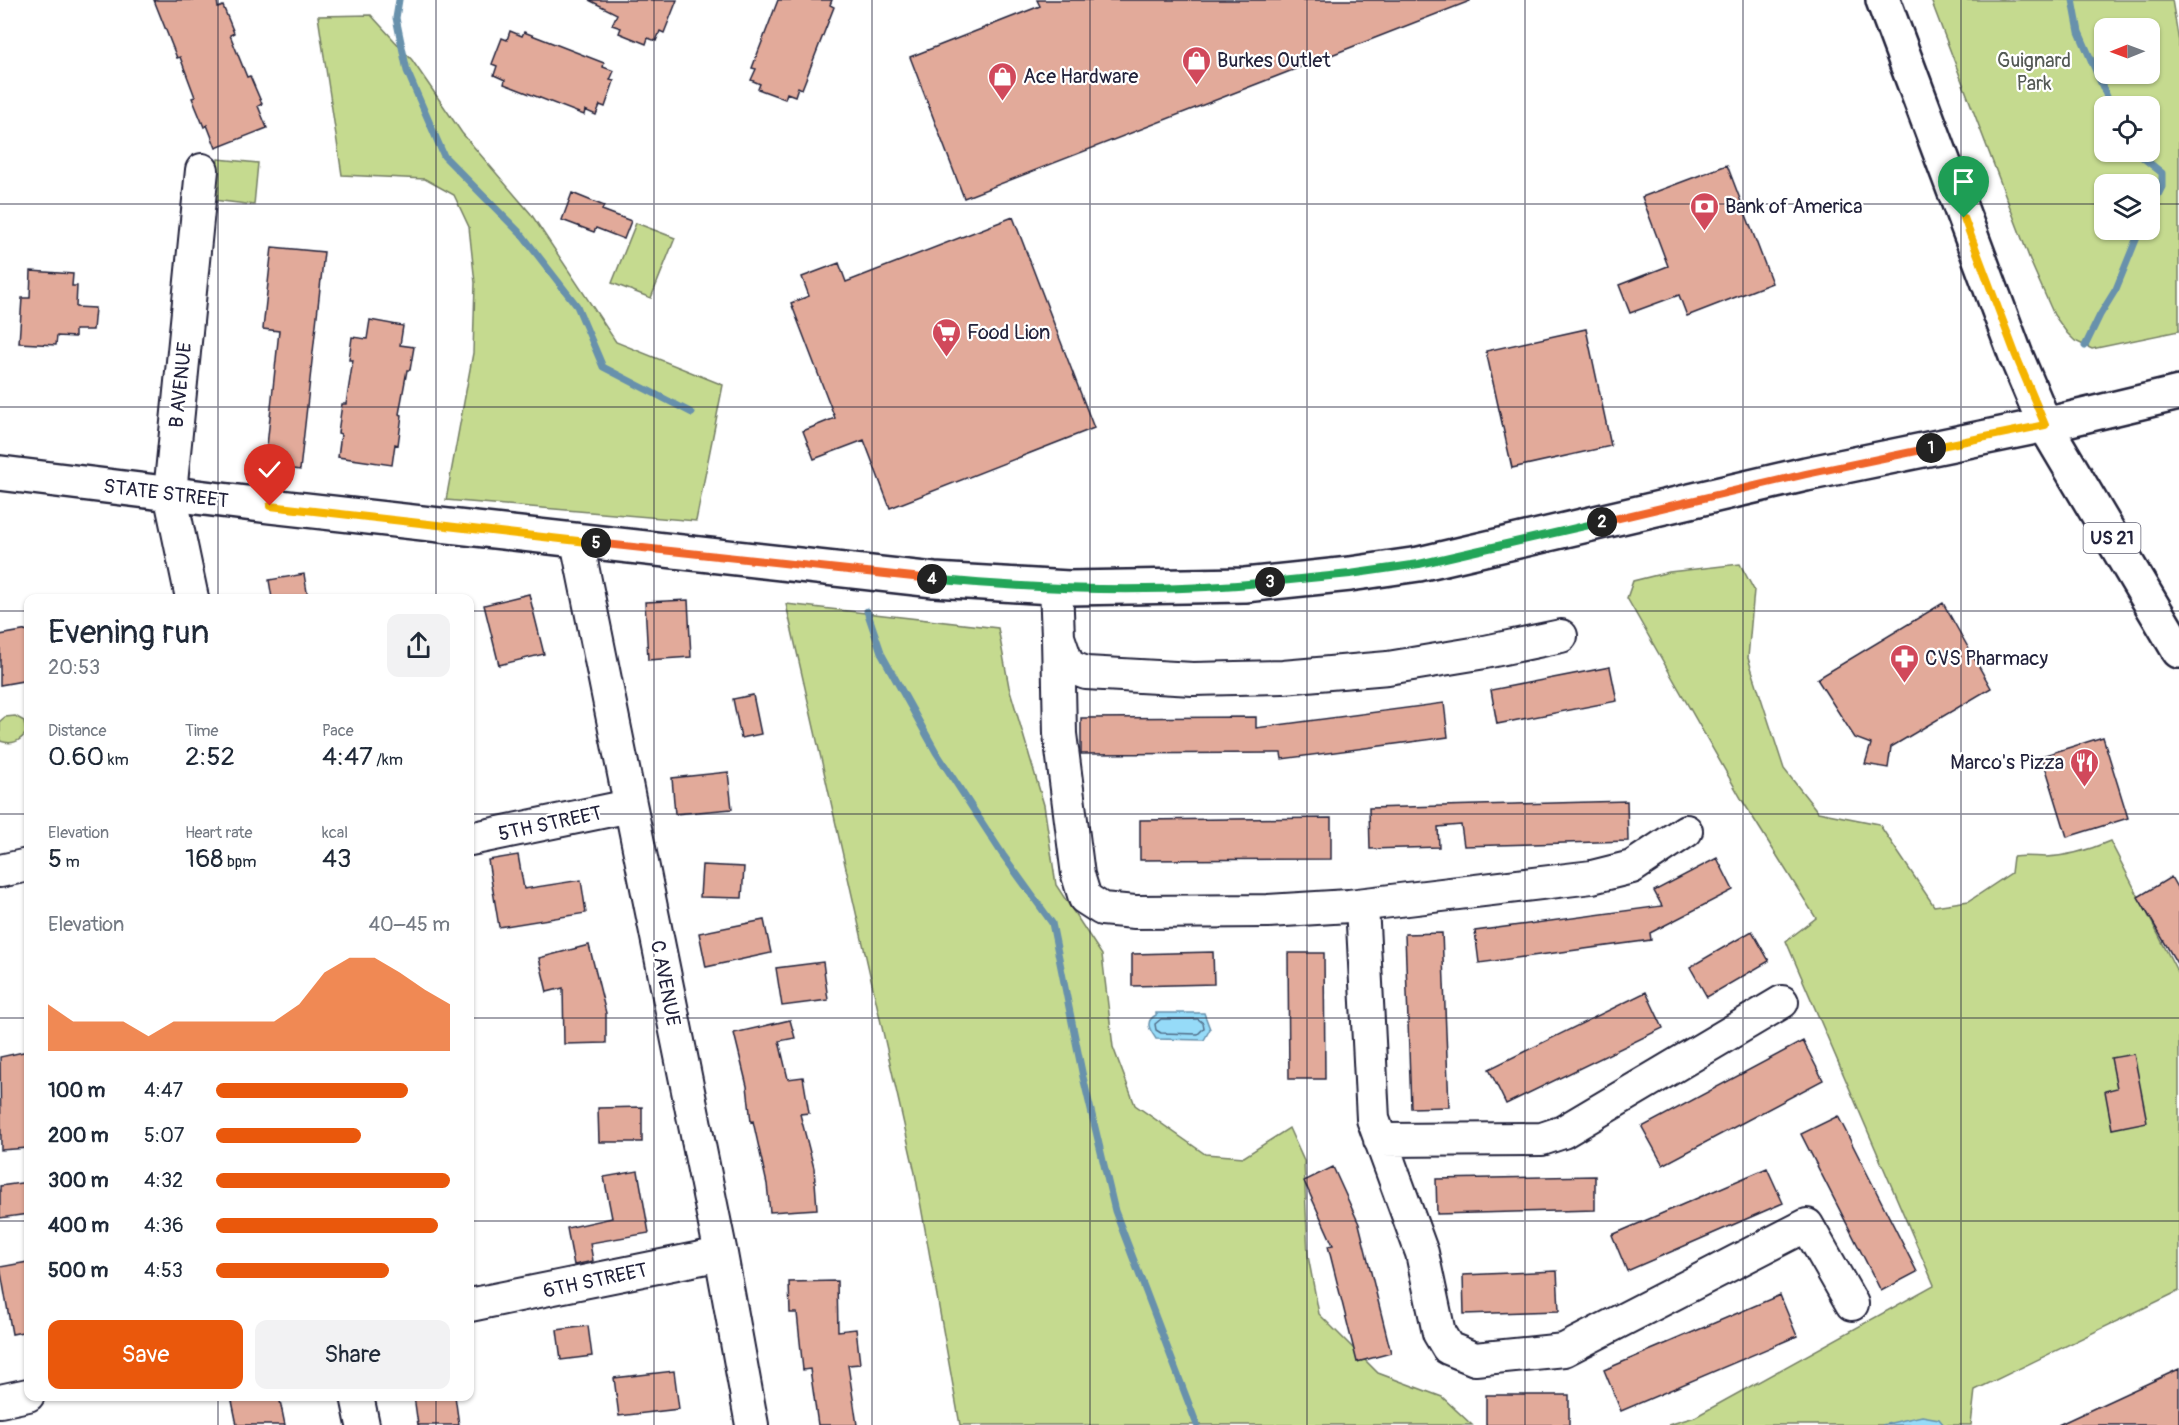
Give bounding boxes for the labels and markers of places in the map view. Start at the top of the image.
shop icon: Burkes Outlet [1180,44,1212,86]
place label: Burkes Outlet [1217,48,1331,73]
shop icon: Ace Hardware [986,60,1018,102]
place label: Ace Hardware [1023,64,1138,89]
pin [1938,156,1989,218]
bank icon: Bank of America [1688,190,1720,232]
place label: Bank of America [1725,194,1863,219]
supermarket icon: Food Lion [930,316,962,358]
place label: Food Lion [967,320,1050,345]
pin: 1 [1916,433,1946,463]
pin [244,444,295,506]
pin: 2 [1587,507,1617,537]
pin: 5 [581,528,611,558]
pin: 4 [917,564,947,594]
pin: 3 [1255,567,1285,597]
pharmacy icon: CVS Pharmacy [1888,642,1920,684]
place label: CVS Pharmacy [1925,646,2048,671]
restaurant icon: Marco's Pizza [2069,746,2101,788]
place label: Marco's Pizza [1950,750,2064,775]

